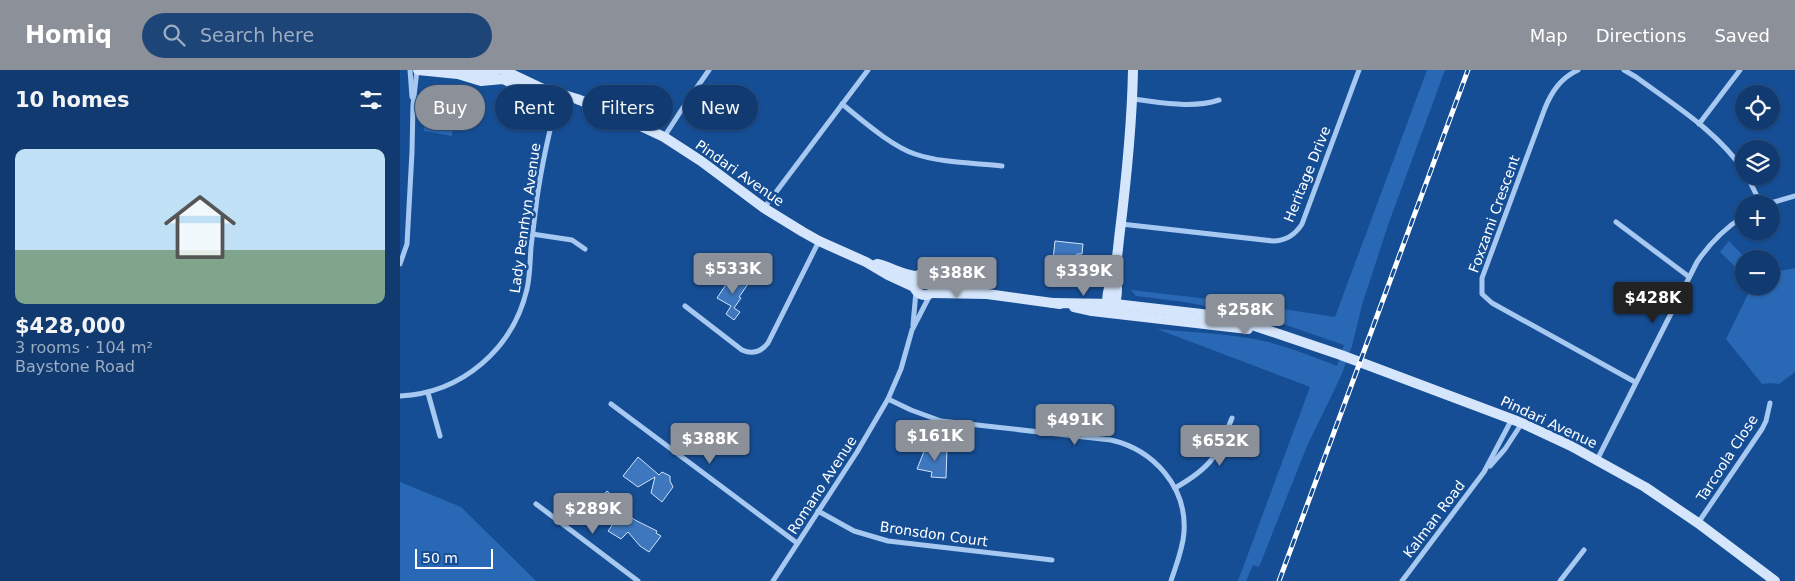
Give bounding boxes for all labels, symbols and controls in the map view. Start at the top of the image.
search box [142,13,492,58]
text: Homiq [25,21,112,49]
icon: search [160,21,188,49]
text: Search here [200,24,314,46]
text: Map [1530,25,1568,46]
text: Directions [1596,25,1686,46]
text: Saved [1714,25,1770,46]
chip: Buy [415,85,485,130]
chip: Rent [495,85,573,130]
chip: Filters [583,85,673,130]
chip: New [683,85,758,130]
map controls [1735,85,1780,295]
button: locate [1735,85,1780,130]
icon: filters [357,86,385,114]
text: 10 homes [15,88,130,112]
street label: Heritage Drive [1280,124,1334,224]
street label: Pindari Avenue [693,136,787,210]
button: layers [1735,140,1780,185]
street label: Lady Penrhyn Avenue [507,142,543,294]
street label: Foxzami Crescent [1465,153,1523,275]
icon: home [155,182,245,272]
button: + [1735,195,1780,240]
button: − [1735,250,1780,295]
pin: $533K [698,252,768,295]
pin: $339K [1049,254,1119,297]
pin: $388K [922,256,992,299]
text: $533K [705,259,761,278]
text: $339K [1056,261,1112,280]
text: $388K [929,263,985,282]
pin: $428K [1618,282,1688,324]
text: $428K [1625,288,1681,307]
pin: $258K [1210,294,1280,336]
text: $258K [1217,300,1273,319]
text: $428,000 [15,314,125,338]
text: 3 rooms · 104 m² [15,338,153,357]
text: Baystone Road [15,357,135,376]
street label: Pindari Avenue [1498,393,1600,451]
pin: $491K [1040,404,1110,446]
text: $491K [1047,410,1103,429]
street label: Tarcoola Close [1692,412,1761,505]
pin: $161K [900,420,970,462]
pin: $388K [675,422,745,465]
pin: $652K [1185,424,1255,467]
text: $161K [907,426,963,445]
text: $388K [682,429,738,448]
text: $652K [1192,431,1248,450]
street label: Romano Avenue [784,433,860,537]
street label: Kalman Road [1400,477,1468,561]
pin: $289K [558,492,628,535]
text: $289K [565,499,621,518]
street label: Bronsdon Court [879,518,990,550]
scale bar [415,546,492,569]
text: 50 m [422,550,458,566]

